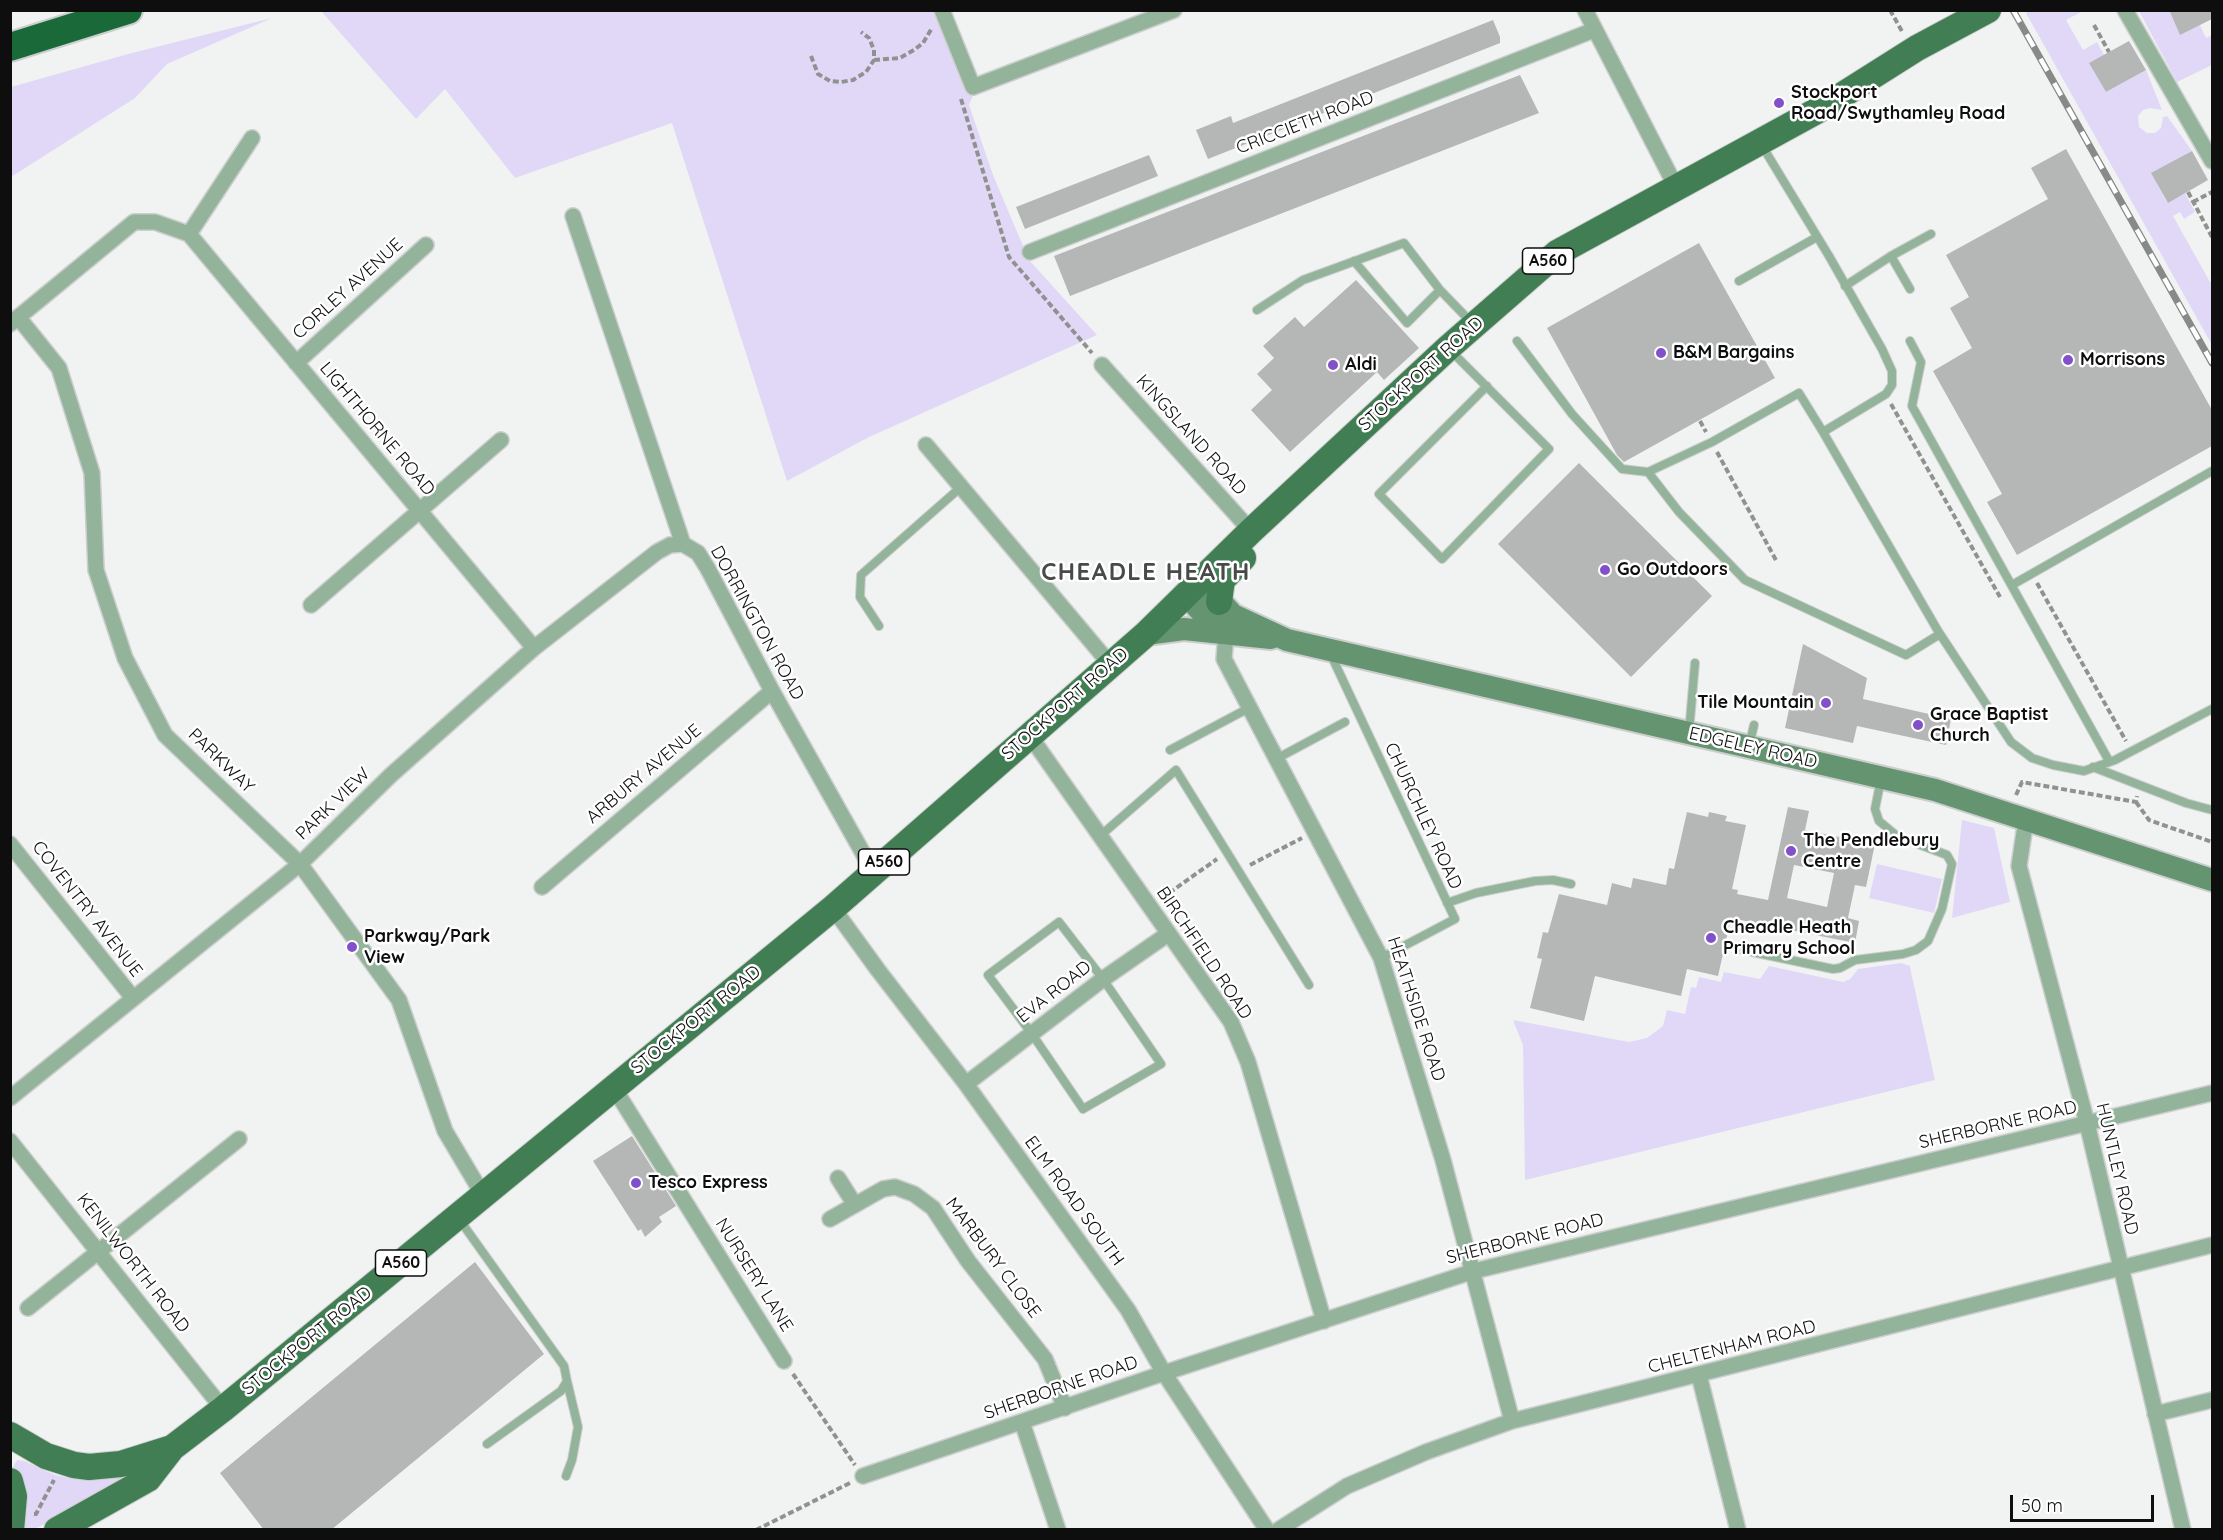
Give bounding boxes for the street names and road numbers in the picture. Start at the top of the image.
street label: CRICCIETH ROAD [1233,87,1377,159]
street label: CORLEY AVENUE [288,234,408,344]
road number: A560 [1522,248,1574,274]
street label: STOCKPORT ROAD [1354,312,1488,436]
street label: LIGHTHORNE ROAD [315,358,439,500]
street label: KINGSLAND ROAD [1131,370,1251,500]
street label: DORRINGTON ROAD [706,542,808,704]
street label: STOCKPORT ROAD [997,643,1133,765]
street label: ARBURY AVENUE [582,720,706,828]
street label: EDGELEY ROAD [1687,723,1819,773]
street label: PARKWAY [183,724,259,798]
street label: CHURCHLEY ROAD [1380,739,1466,893]
street label: PARK VIEW [291,763,375,845]
street label: COVENTRY AVENUE [27,837,147,981]
road number: A560 [858,849,910,875]
street label: BIRCHFIELD ROAD [1152,883,1256,1023]
street label: HEATHSIDE ROAD [1382,934,1450,1084]
street label: EVA ROAD [1013,956,1095,1028]
street label: STOCKPORT ROAD [627,961,765,1079]
street label: SHERBORNE ROAD [1917,1096,2079,1154]
street label: HUNTLEY ROAD [2091,1101,2143,1237]
street label: ELM ROAD SOUTH [1020,1132,1128,1270]
street label: KENILWORTH ROAD [72,1189,194,1337]
street label: MARBURY CLOSE [941,1194,1045,1322]
street label: SHERBORNE ROAD [1444,1209,1606,1269]
street label: NURSERY LANE [711,1214,797,1336]
road number: A560 [376,1250,426,1276]
street label: STOCKPORT ROAD [238,1282,376,1400]
street label: CHELTENHAM ROAD [1646,1316,1818,1378]
street label: SHERBORNE ROAD [981,1352,1141,1424]

